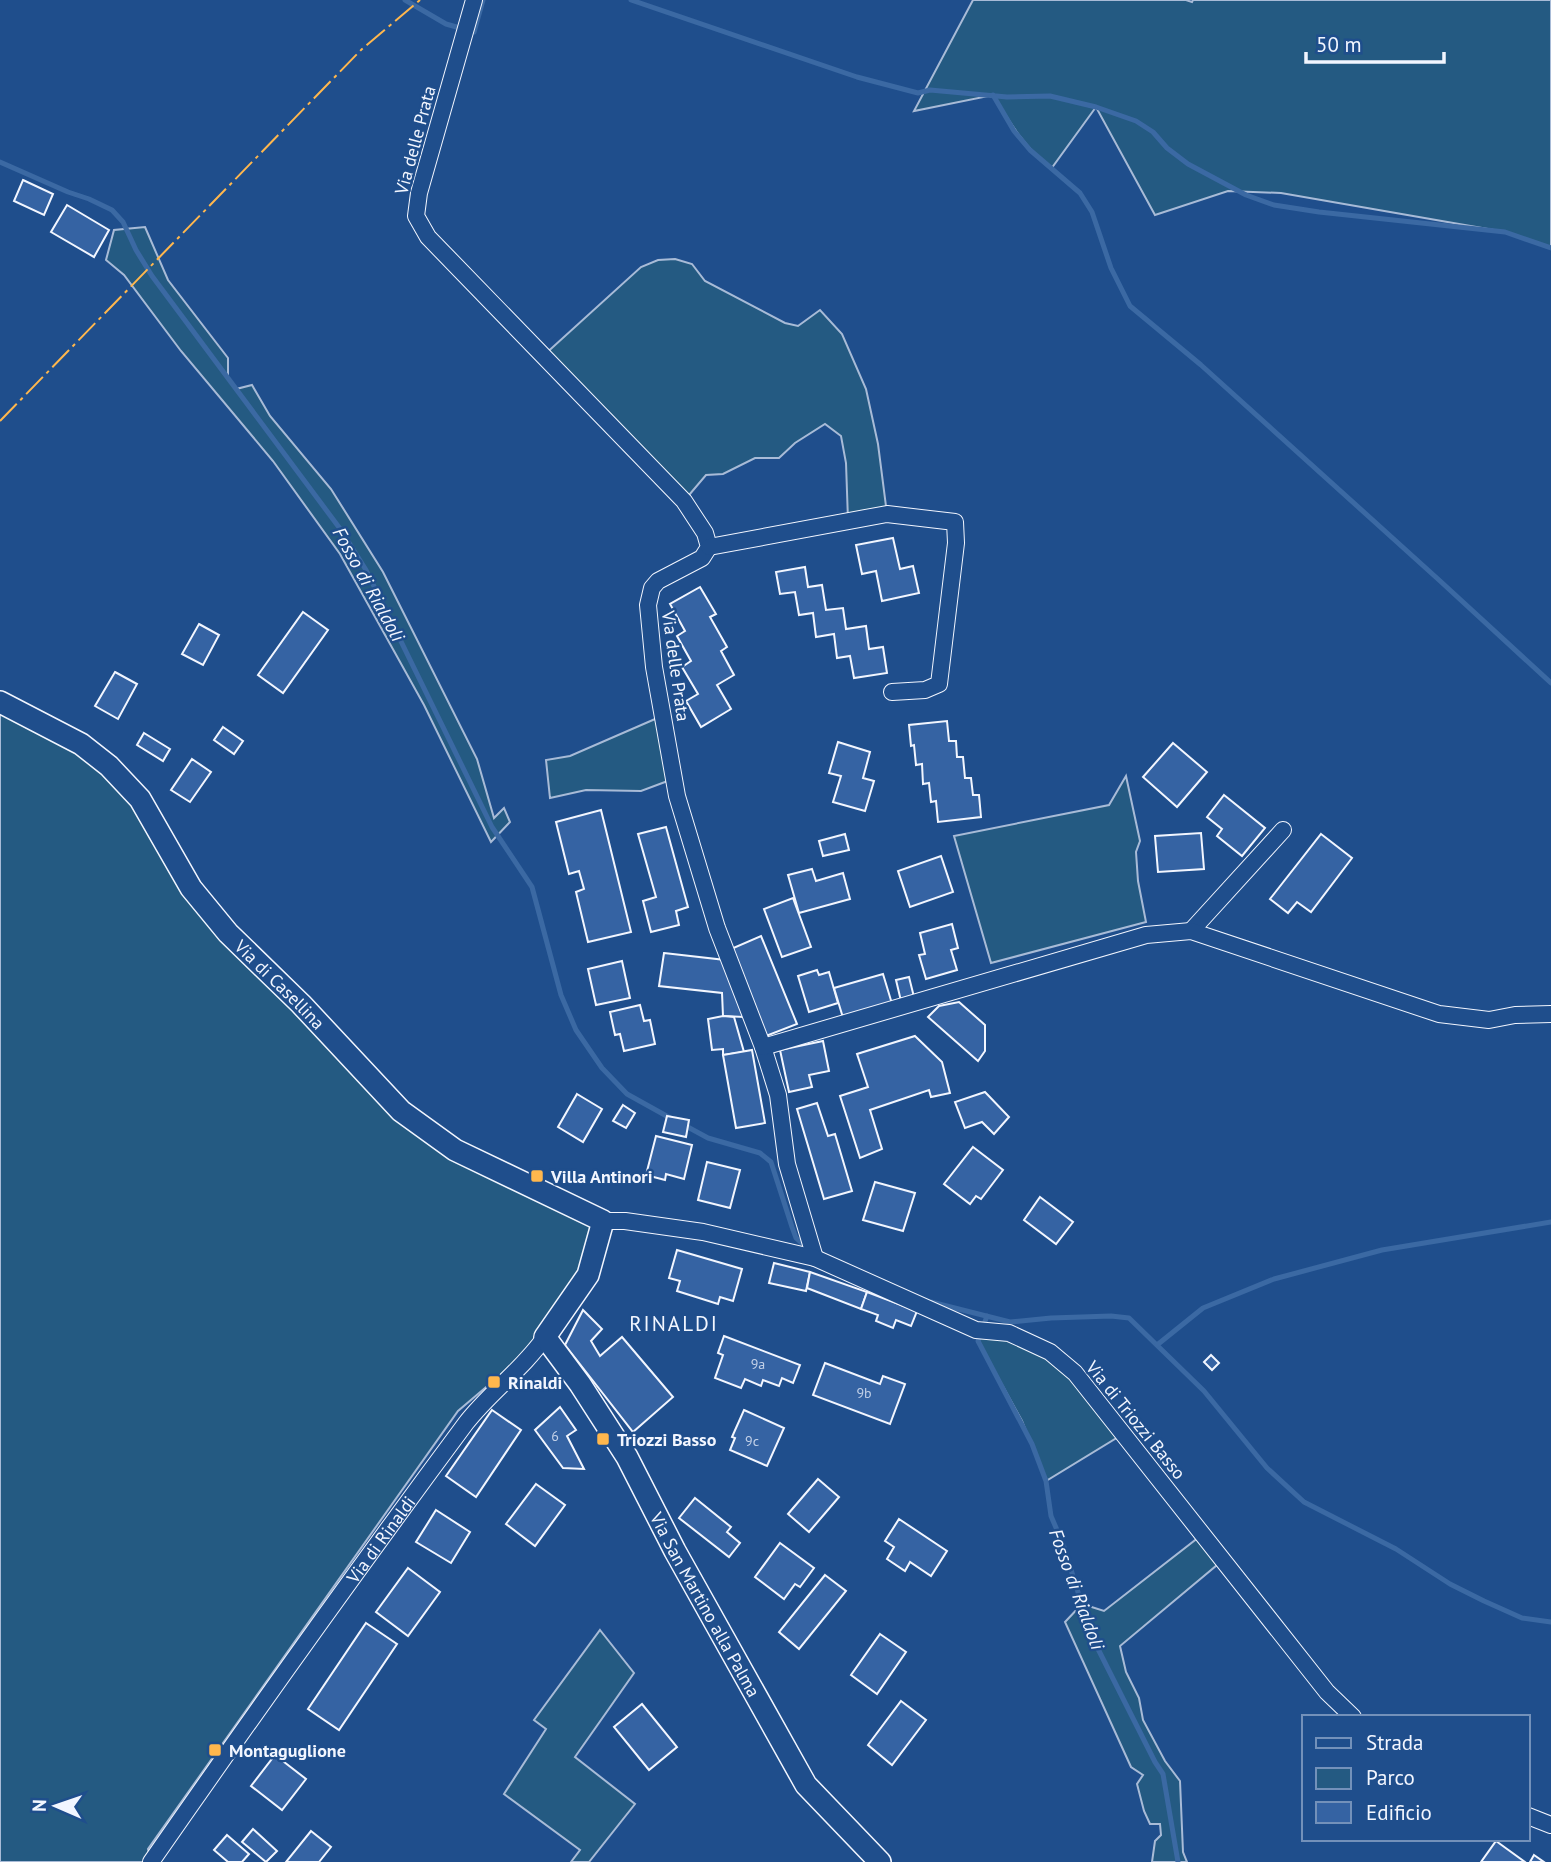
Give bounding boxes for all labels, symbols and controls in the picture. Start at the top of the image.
scale bar [1306,21,1444,65]
text: 50 m [1316,31,1362,58]
street label: Via delle Prata [389,83,441,198]
water label: Fosso di Rialdoli [328,523,411,646]
street label: Via delle Prata [657,608,695,723]
street label: Via di Casellina [229,934,330,1034]
place label: Villa Antinori [550,1165,652,1188]
marker: Villa Antinori [529,1168,545,1184]
district label: RINALDI [629,1310,719,1337]
house number: 9a [751,1355,765,1373]
street label: Via di Triozzi Basso [1081,1355,1191,1484]
place label: Rinaldi [508,1371,562,1394]
marker: Rinaldi [486,1374,502,1390]
house number: 9b [856,1384,872,1402]
house number: 6 [551,1427,559,1445]
place label: Triozzi Basso [617,1428,717,1451]
marker: Triozzi Basso [595,1431,611,1447]
house number: 9c [745,1432,759,1450]
street label: Via di Rinaldi [341,1491,420,1588]
street label: Via San Martino alla Palma [645,1507,766,1701]
water label: Fosso di Rialdoli [1044,1525,1110,1654]
legend [1302,1715,1530,1841]
text: Strada [1366,1729,1424,1756]
place label: Montaguglione [229,1739,346,1762]
marker: Montaguglione [207,1742,223,1758]
text: Parco [1366,1764,1415,1791]
north arrow [21,1771,91,1841]
text: N [27,1799,51,1812]
text: Edificio [1366,1799,1432,1826]

